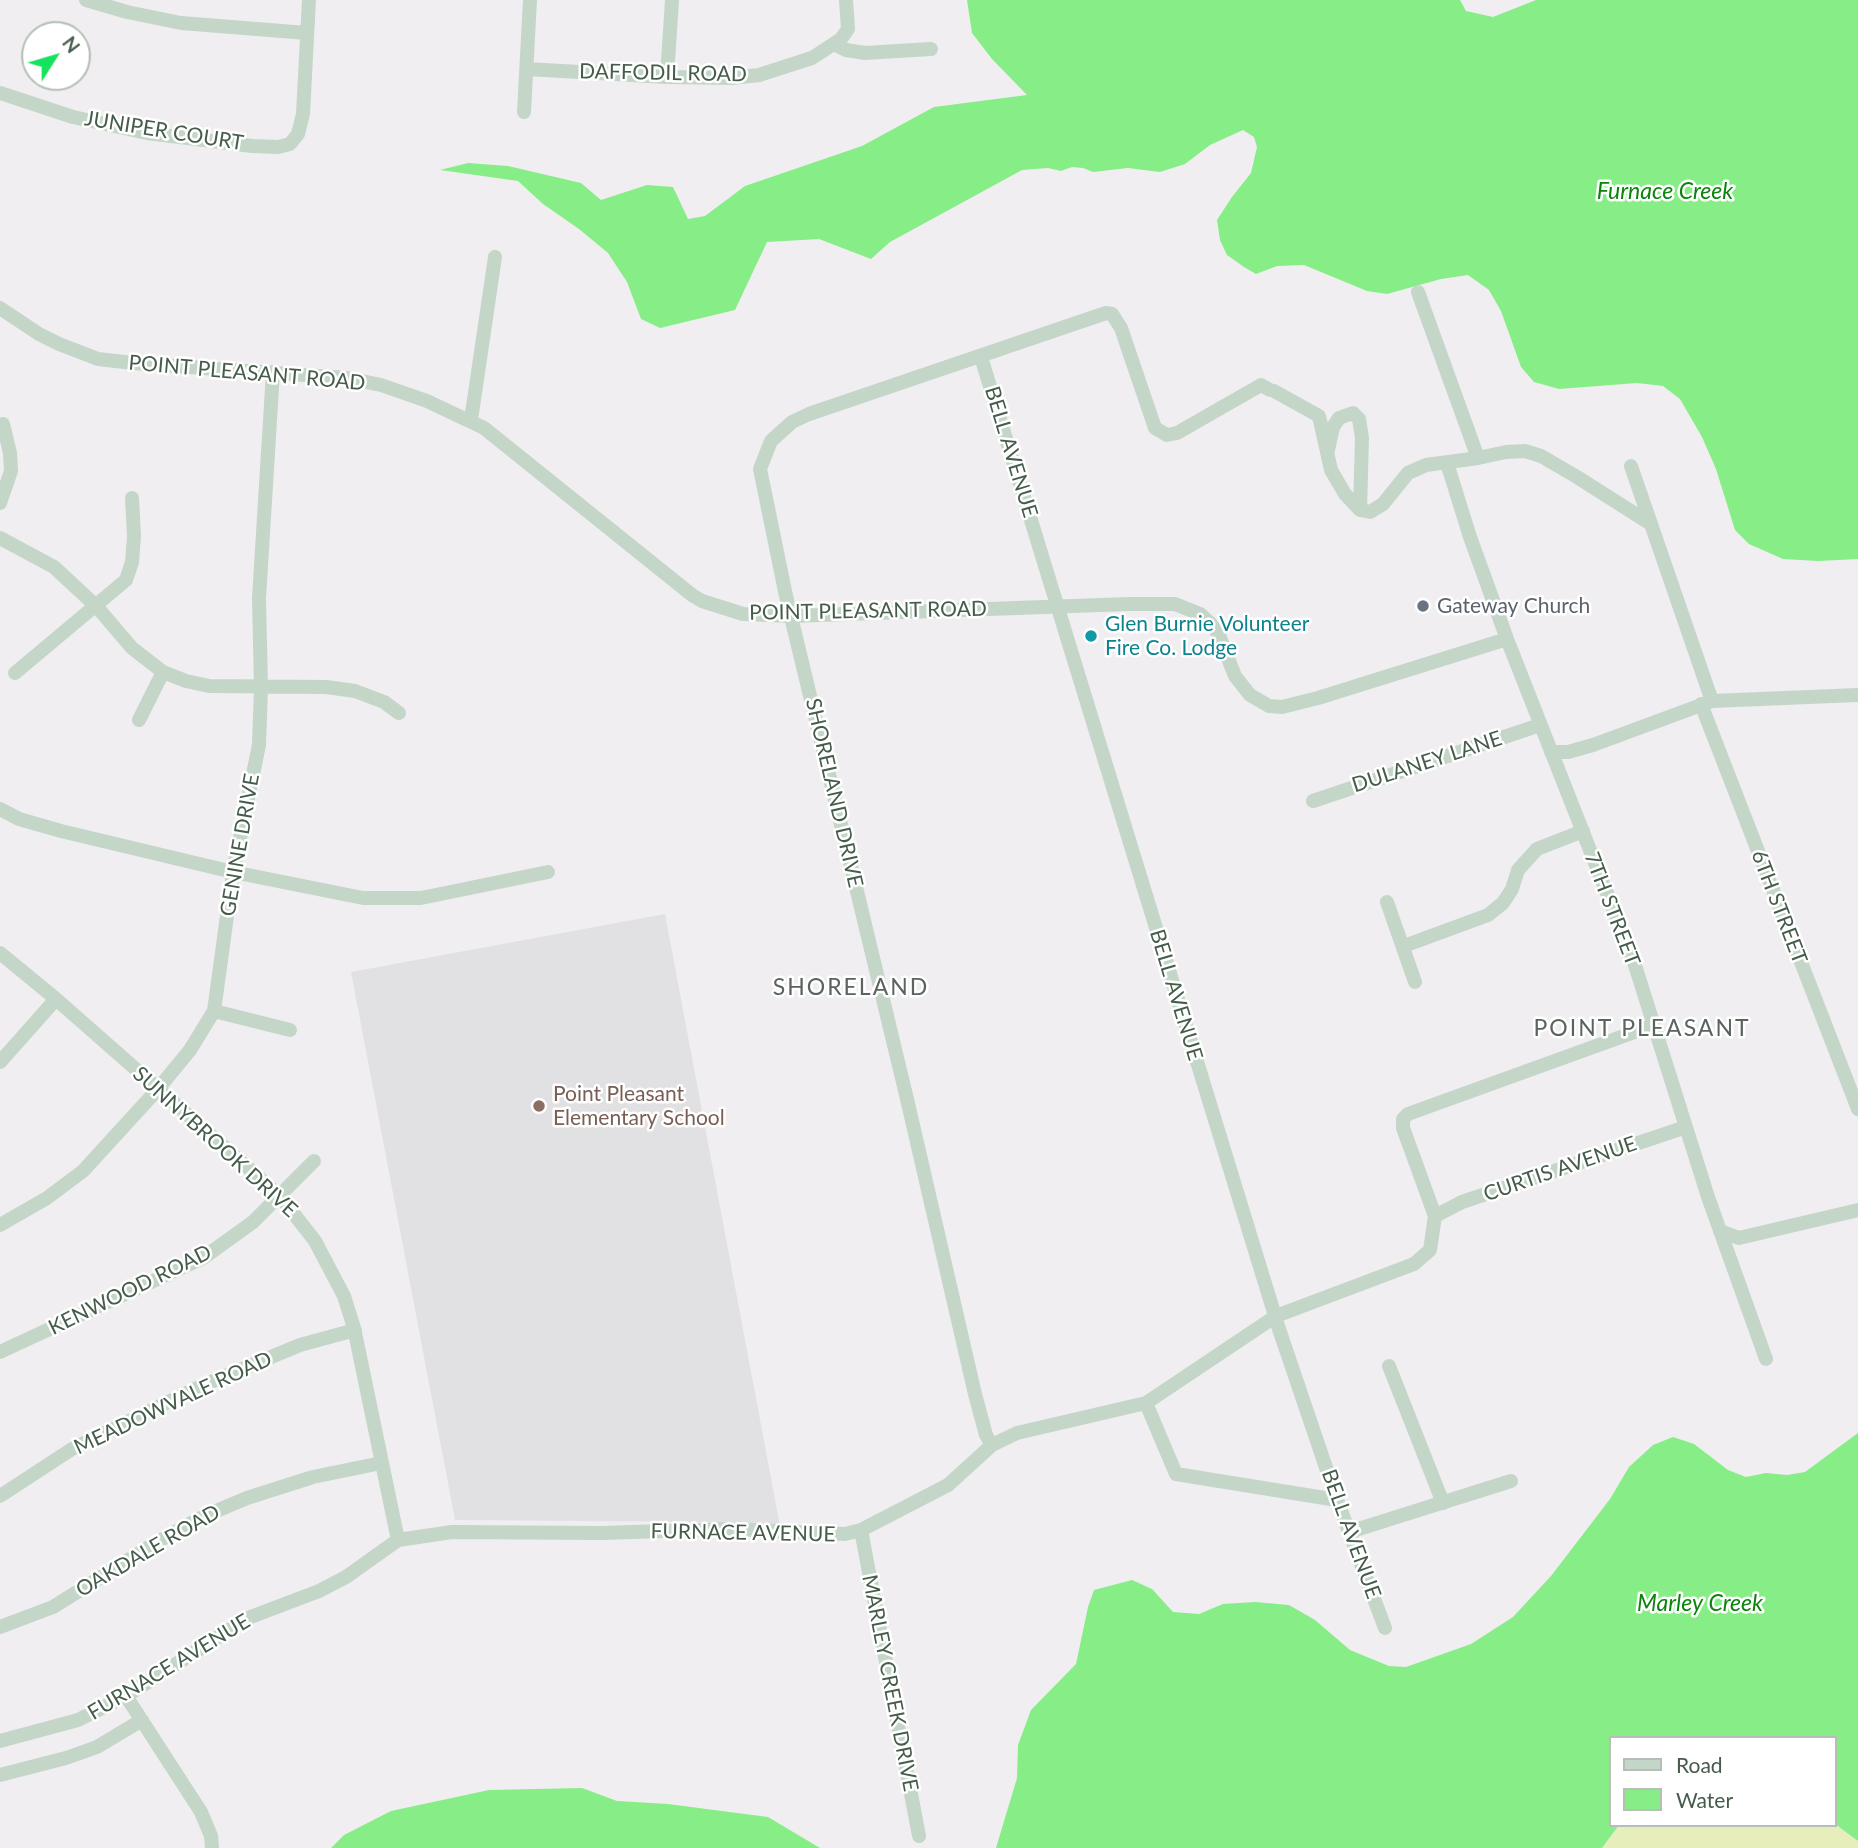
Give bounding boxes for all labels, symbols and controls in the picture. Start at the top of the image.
north arrow [21,21,91,91]
text: N [58,31,85,57]
street label: DAFFODIL ROAD [579,59,747,87]
street label: JUNIPER COURT [83,106,245,156]
water label: Furnace Creek [1597,178,1733,206]
street label: POINT PLEASANT ROAD [128,350,366,396]
street label: BELL AVENUE [979,383,1043,521]
place label: Gateway Church [1437,593,1590,619]
street label: POINT PLEASANT ROAD [749,596,987,626]
marker: Gateway Church [1415,598,1431,614]
place label: Glen Burnie Volunteer Fire Co. Lodge [1105,611,1309,661]
marker: Glen Burnie Volunteer Fire Co. Lodge [1083,628,1099,644]
street label: SHORELAND DRIVE [800,696,868,890]
street label: DULANEY LANE [1349,726,1505,798]
street label: GENINE DRIVE [215,772,265,918]
street label: 6TH STREET [1746,847,1812,967]
street label: 7TH STREET [1579,849,1645,969]
street label: BELL AVENUE [1144,926,1208,1064]
district label: SHORELAND [774,974,928,1002]
district label: POINT PLEASANT [1535,1015,1749,1043]
street label: SUNNYBROOK DRIVE [127,1061,303,1223]
place label: Point Pleasant Elementary School [553,1081,725,1131]
marker: Point Pleasant Elementary School [531,1098,547,1114]
street label: CURTIS AVENUE [1480,1131,1640,1207]
street label: KENWOOD ROAD [44,1240,216,1340]
street label: MEADOWVALE ROAD [70,1346,276,1460]
street label: BELL AVENUE [1316,1466,1386,1602]
street label: OAKDALE ROAD [71,1500,225,1602]
street label: FURNACE AVENUE [650,1519,836,1547]
street label: MARLEY CREEK DRIVE [857,1572,923,1794]
water label: Marley Creek [1637,1590,1763,1618]
street label: FURNACE AVENUE [83,1609,255,1725]
legend [1610,1736,1837,1827]
text: Road [1676,1752,1723,1777]
text: Water [1676,1787,1733,1812]

